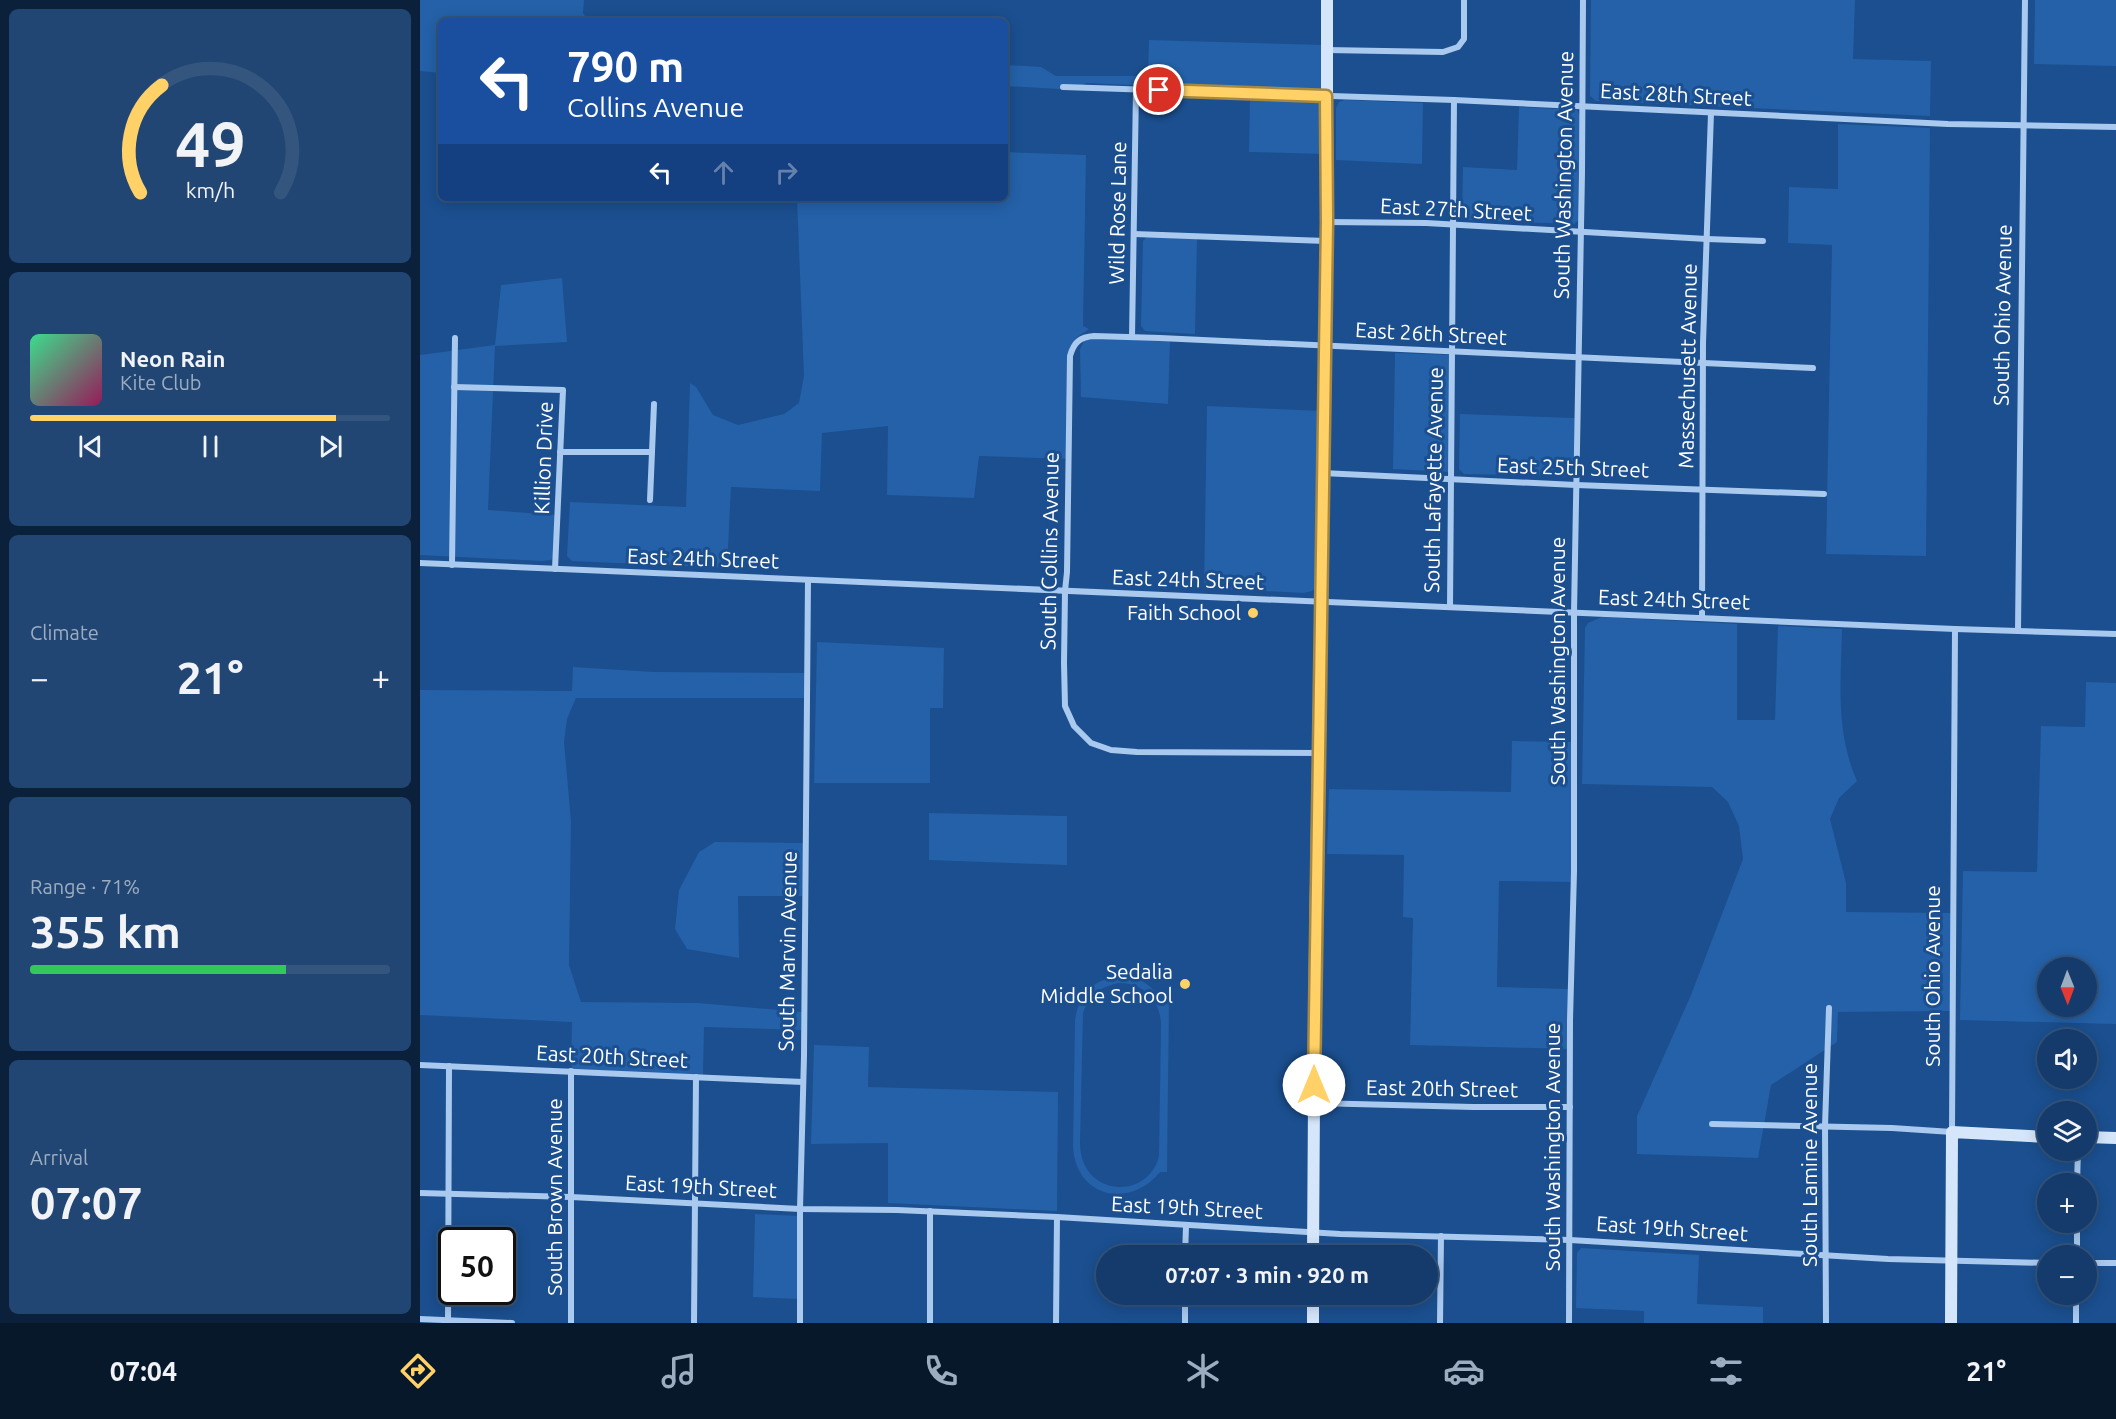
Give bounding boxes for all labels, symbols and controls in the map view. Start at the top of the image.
icon: left [468,42,546,120]
text: 790 m [567,43,684,90]
street label: South Washington Avenue [1549,51,1577,299]
pin [1133,64,1184,115]
icon: arrive [1142,73,1175,106]
street label: East 28th Street [1599,78,1753,110]
text: Collins Avenue [567,92,744,122]
text: 49 [175,109,245,179]
street label: Wild Rose Lane [1104,141,1130,285]
icon: left [644,156,677,189]
icon: ahead [707,156,740,189]
icon: right [770,156,803,189]
text: km/h [185,178,235,202]
street label: East 27th Street [1379,193,1533,225]
street label: South Ohio Avenue [1988,224,2016,406]
street label: Massechusett Avenue [1673,263,1701,469]
street label: East 26th Street [1354,317,1508,349]
text: Neon Rain [120,346,225,371]
street label: South Lafayette Avenue [1419,367,1447,593]
text: Kite Club [120,371,202,394]
street label: Killion Drive [529,401,557,515]
icon: previous [74,430,107,463]
icon: pause [194,430,227,463]
icon: next [314,430,347,463]
street label: South Collins Avenue [1035,452,1063,650]
street label: East 25th Street [1497,452,1649,482]
street label: South Washington Avenue [1545,537,1569,785]
street label: East 24th Street [627,543,779,573]
street label: East 24th Street [1112,564,1264,594]
street label: East 24th Street [1598,584,1750,614]
place label: Faith School [1127,600,1241,624]
marker: Faith School [1246,606,1260,620]
text: Climate [30,621,99,644]
text: 21° [177,652,243,703]
text: − [30,659,49,696]
text: + [371,659,390,696]
street label: South Marvin Avenue [773,850,801,1052]
text: Range · 71% [30,875,140,898]
street label: South Ohio Avenue [1920,885,1944,1067]
text: 355 km [30,906,181,957]
north arrow [2037,957,2097,1017]
map controls [2037,957,2097,1305]
place label: Sedalia Middle School [1040,959,1173,1007]
marker: Sedalia Middle School [1178,977,1192,991]
street label: South Washington Avenue [1540,1023,1564,1271]
button: sound [2037,1029,2097,1089]
street label: East 20th Street [535,1040,689,1072]
position arrow [1282,1053,1346,1117]
street label: South Lamine Avenue [1797,1063,1821,1267]
street label: East 20th Street [1366,1075,1518,1101]
street label: South Brown Avenue [542,1098,566,1296]
button: layers [2037,1101,2097,1161]
text: Arrival [30,1146,88,1169]
street label: East 19th Street [624,1170,778,1202]
button: + [2037,1173,2097,1233]
text: 07:07 [30,1177,143,1228]
street label: East 19th Street [1110,1191,1264,1223]
street label: East 19th Street [1595,1211,1749,1245]
speed limit sign: 50 [438,1227,516,1305]
button: − [2037,1245,2097,1305]
text: 07:07 · 3 min · 920 m [1165,1262,1369,1287]
icon: directions [397,1350,439,1392]
icon: music [658,1350,700,1392]
icon: phone [920,1350,962,1392]
icon: climate [1182,1350,1224,1392]
icon: car [1443,1350,1485,1392]
icon: filters [1705,1350,1747,1392]
text: 07:04 [110,1356,177,1386]
text: 21° [1966,1356,2006,1386]

